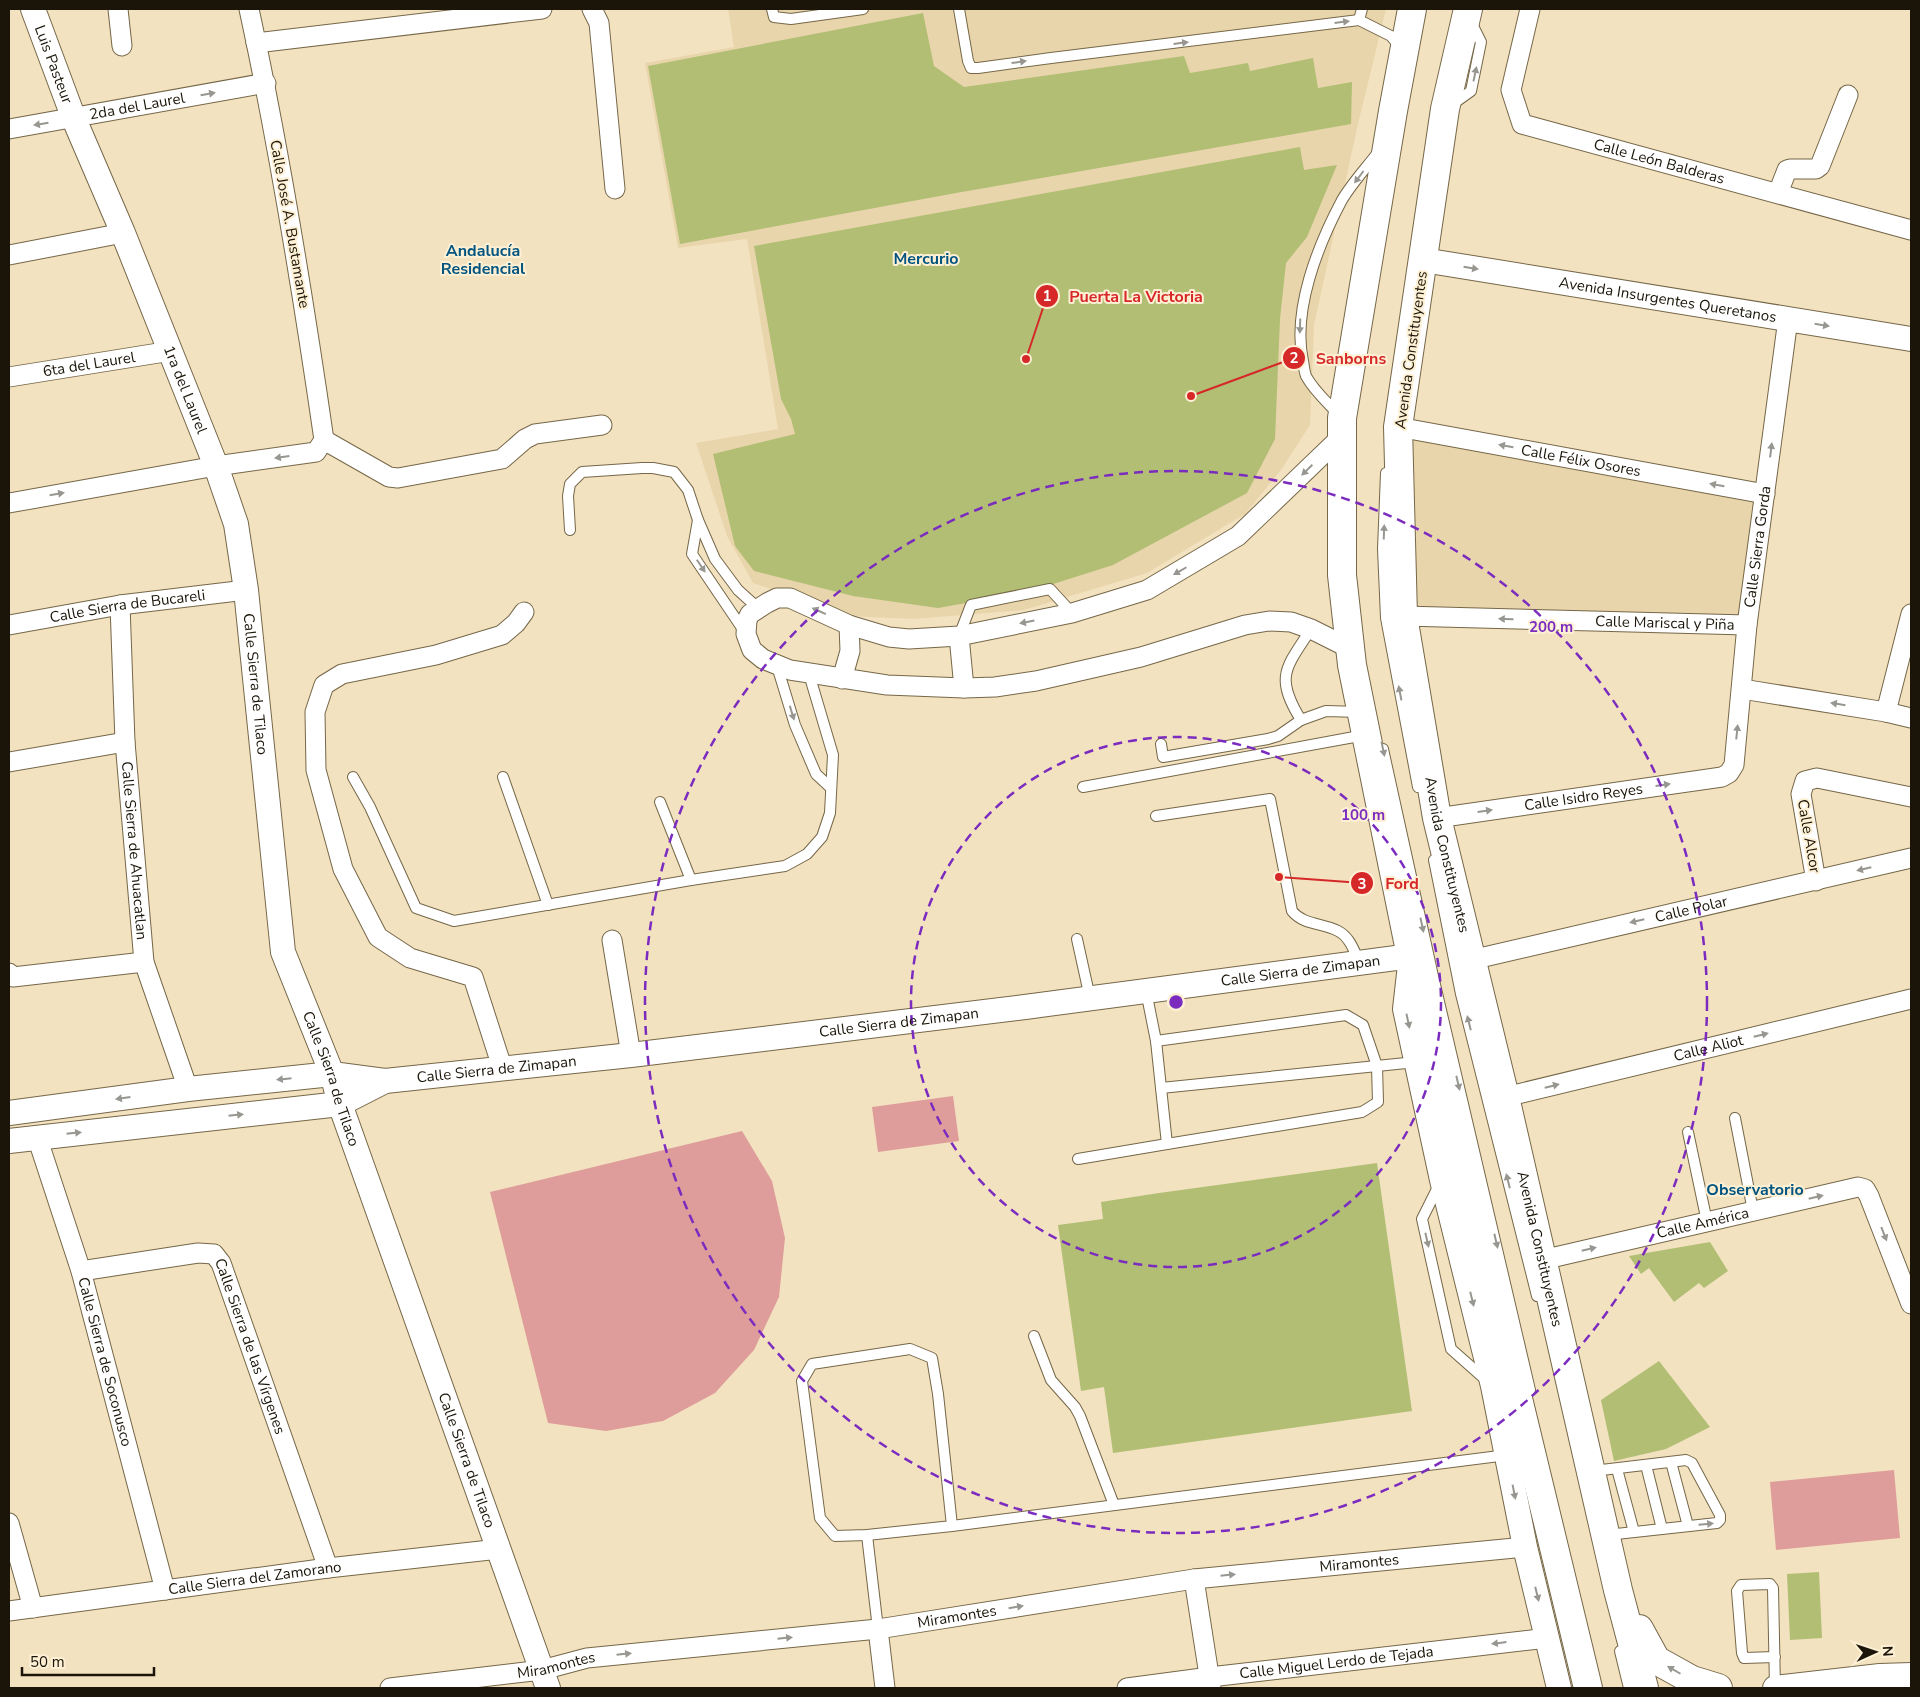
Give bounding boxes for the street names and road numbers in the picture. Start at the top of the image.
street label: Luis Pasteur [30,22,78,107]
street label: 2da del Laurel [88,88,187,124]
street label: Calle León Balderas [1591,134,1727,189]
street label: Calle José A. Bustamante [265,138,315,310]
street label: Avenida Constituyentes [1390,270,1432,430]
street label: Avenida Insurgentes Queretanos [1558,272,1778,327]
street label: 1ra del Laurel [159,342,212,437]
street label: 6ta del Laurel [41,347,137,381]
street label: Calle Félix Osores [1519,440,1643,481]
street label: Calle Sierra Gorda [1739,485,1776,609]
street label: Calle Sierra de Bucareli [48,585,206,627]
street label: Calle Mariscal y Piña [1595,611,1735,635]
street label: Calle Sierra de Tilaco [238,612,273,756]
street label: Calle Sierra de Ahuacatlan [117,760,152,941]
street label: Avenida Constituyentes [1420,775,1475,935]
street label: Calle Isidro Reyes [1523,778,1644,815]
street label: Calle Alcor [1793,798,1825,875]
street label: Calle Polar [1653,891,1730,927]
street label: Calle Sierra de Zimapan [1220,950,1381,991]
street label: Calle Sierra de Zimapan [818,1003,980,1042]
street label: Calle Sierra de Tilaco [298,1008,364,1149]
street label: Calle Aliot [1671,1030,1746,1066]
street label: Calle Sierra de Zimapan [416,1051,577,1088]
street label: Avenida Constituyentes [1512,1169,1567,1329]
street label: Calle América [1655,1203,1751,1243]
street label: Calle Sierra de las Vírgenes [210,1255,290,1437]
street label: Calle Sierra de Soconusco [73,1275,137,1449]
street label: Calle Sierra de Tilaco [434,1390,500,1531]
street label: Miramontes [1319,1549,1400,1577]
street label: Calle Sierra del Zamorano [167,1557,342,1599]
street label: Miramontes [916,1600,998,1633]
street label: Calle Miguel Lerdo de Tejada [1238,1641,1435,1684]
street label: Miramontes [516,1647,596,1683]

